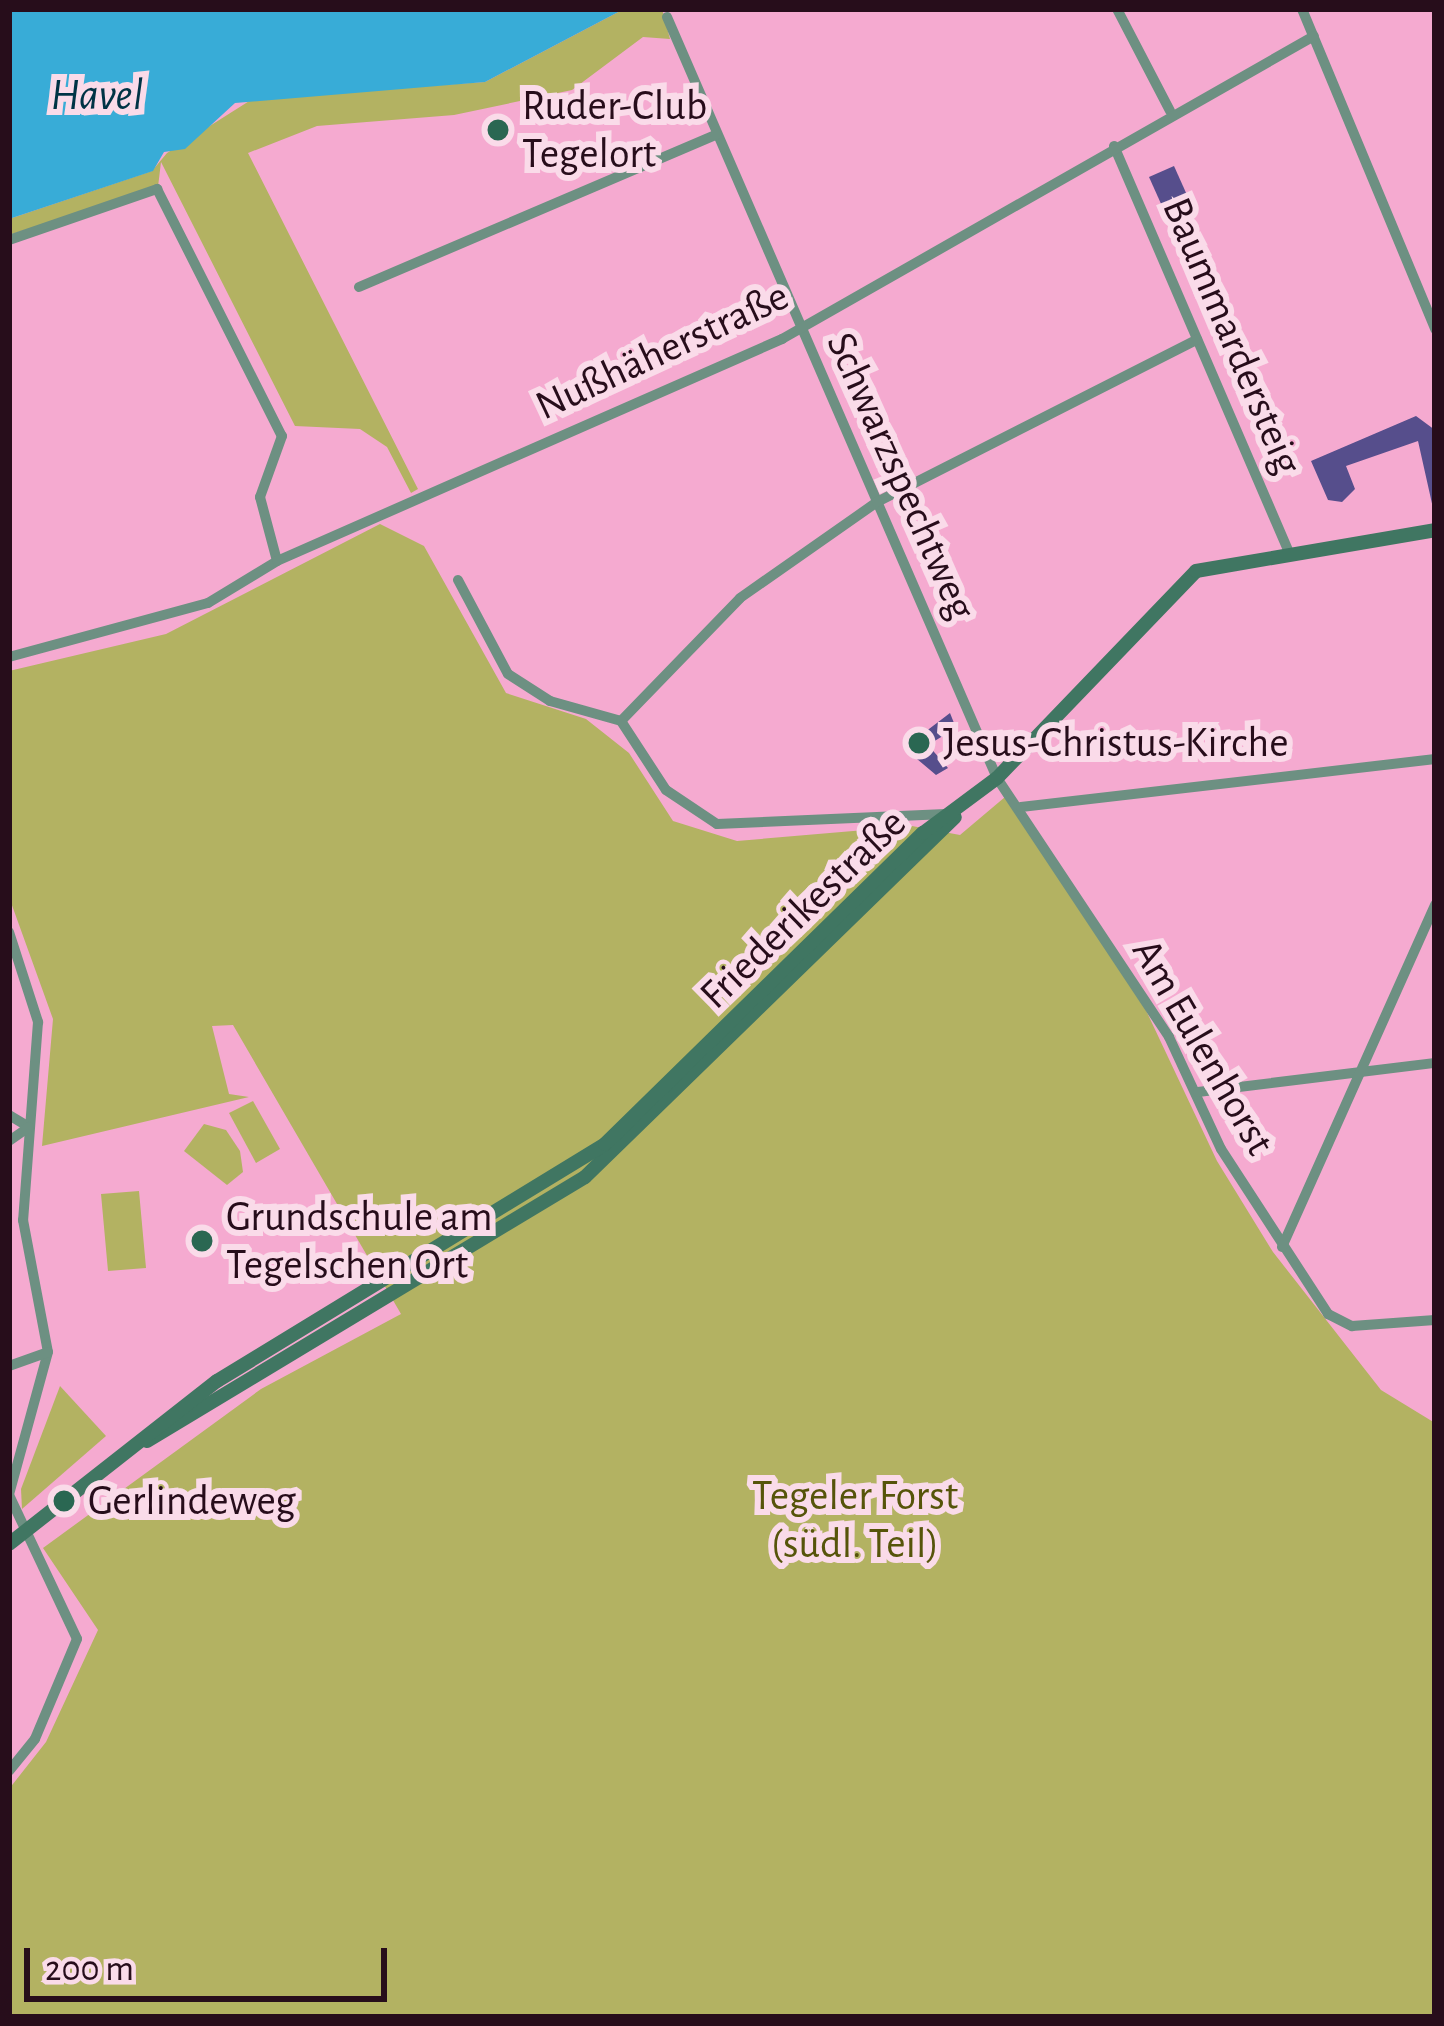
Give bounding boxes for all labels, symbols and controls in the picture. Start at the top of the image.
water label: Havel [50,69,144,123]
place label: Ruder-Club Tegelort [522,81,707,180]
marker: Ruder-Club Tegelort [485,117,511,143]
street label: Baummardersteig [1151,190,1313,482]
street label: Nußhäherstraße [528,270,796,432]
street label: Schwarzspechtweg [815,325,987,627]
place label: Jesus-Christus-Kirche [943,718,1288,768]
marker: Jesus-Christus-Kirche [906,730,932,756]
street label: Friederikestraße [690,798,916,1020]
street label: Am Eulenhorst [1121,930,1285,1164]
place label: Grundschule am Tegelschen Ort [226,1192,493,1290]
marker: Grundschule am Tegelschen Ort [189,1228,215,1254]
park label: Tegeler Forst (südl. Teil) [752,1471,958,1570]
place label: Gerlindeweg [88,1476,296,1526]
marker: Gerlindeweg [51,1488,77,1514]
scale bar [30,1924,393,1998]
text: 200 m [45,1951,134,1987]

